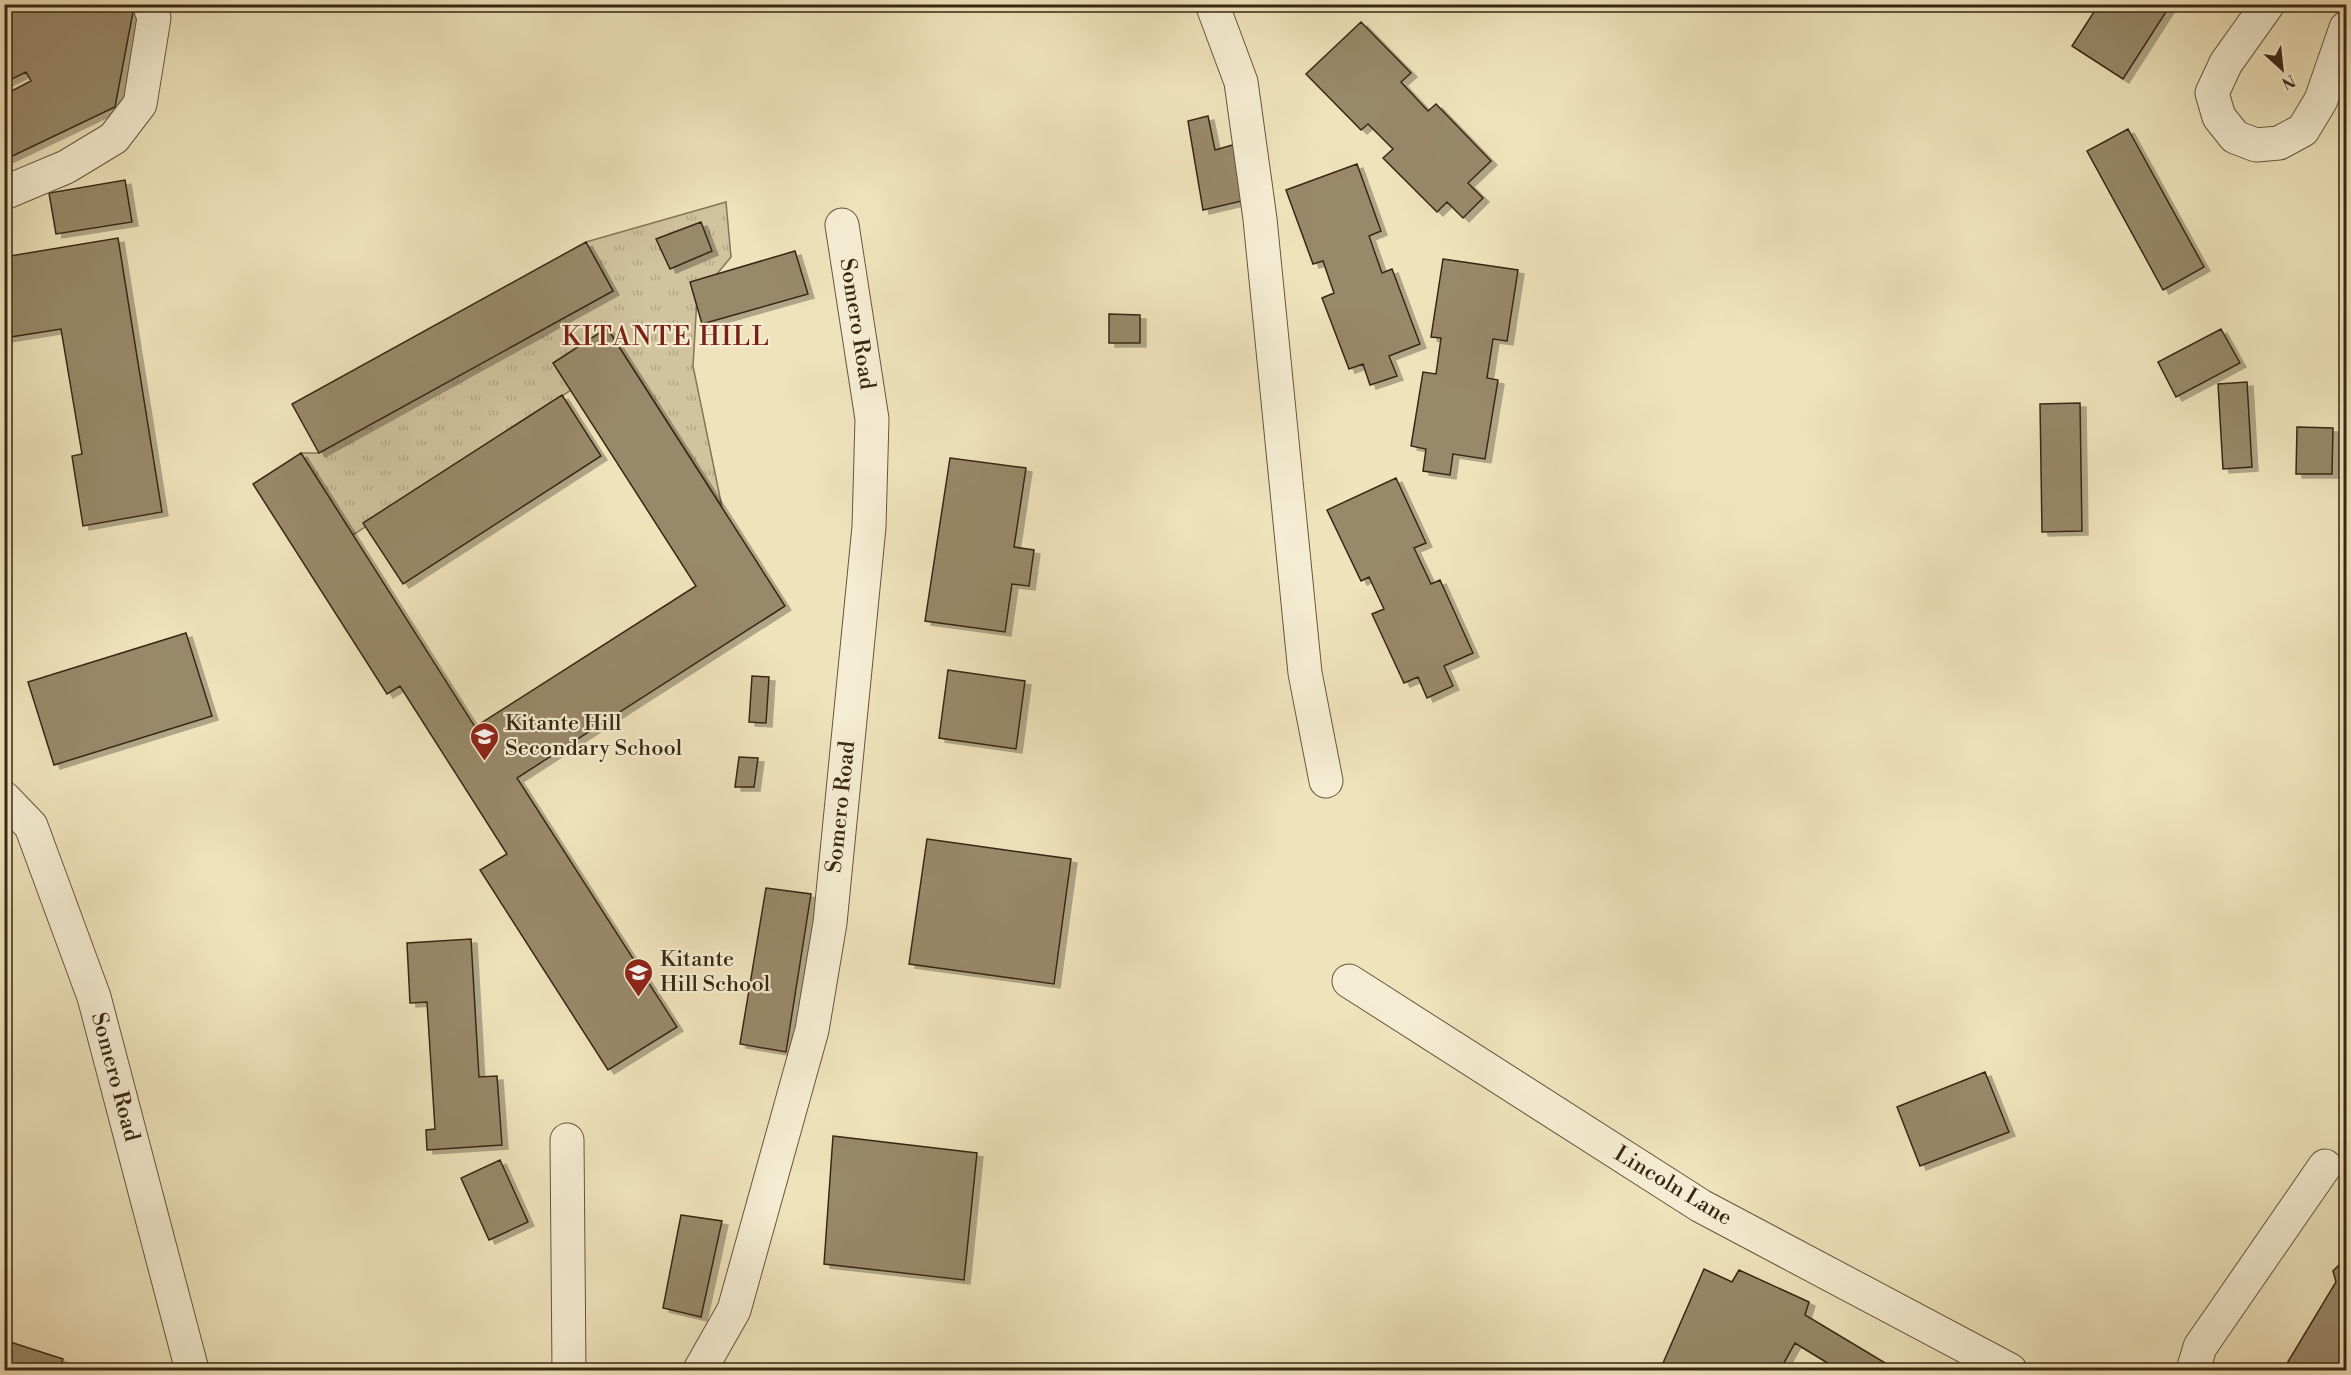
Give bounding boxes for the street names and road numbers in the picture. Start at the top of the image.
street label: Somero Road [833,256,881,392]
street label: Somero Road [821,739,861,874]
street label: Somero Road [85,1009,145,1145]
street label: Lincoln Lane [1609,1140,1737,1232]

